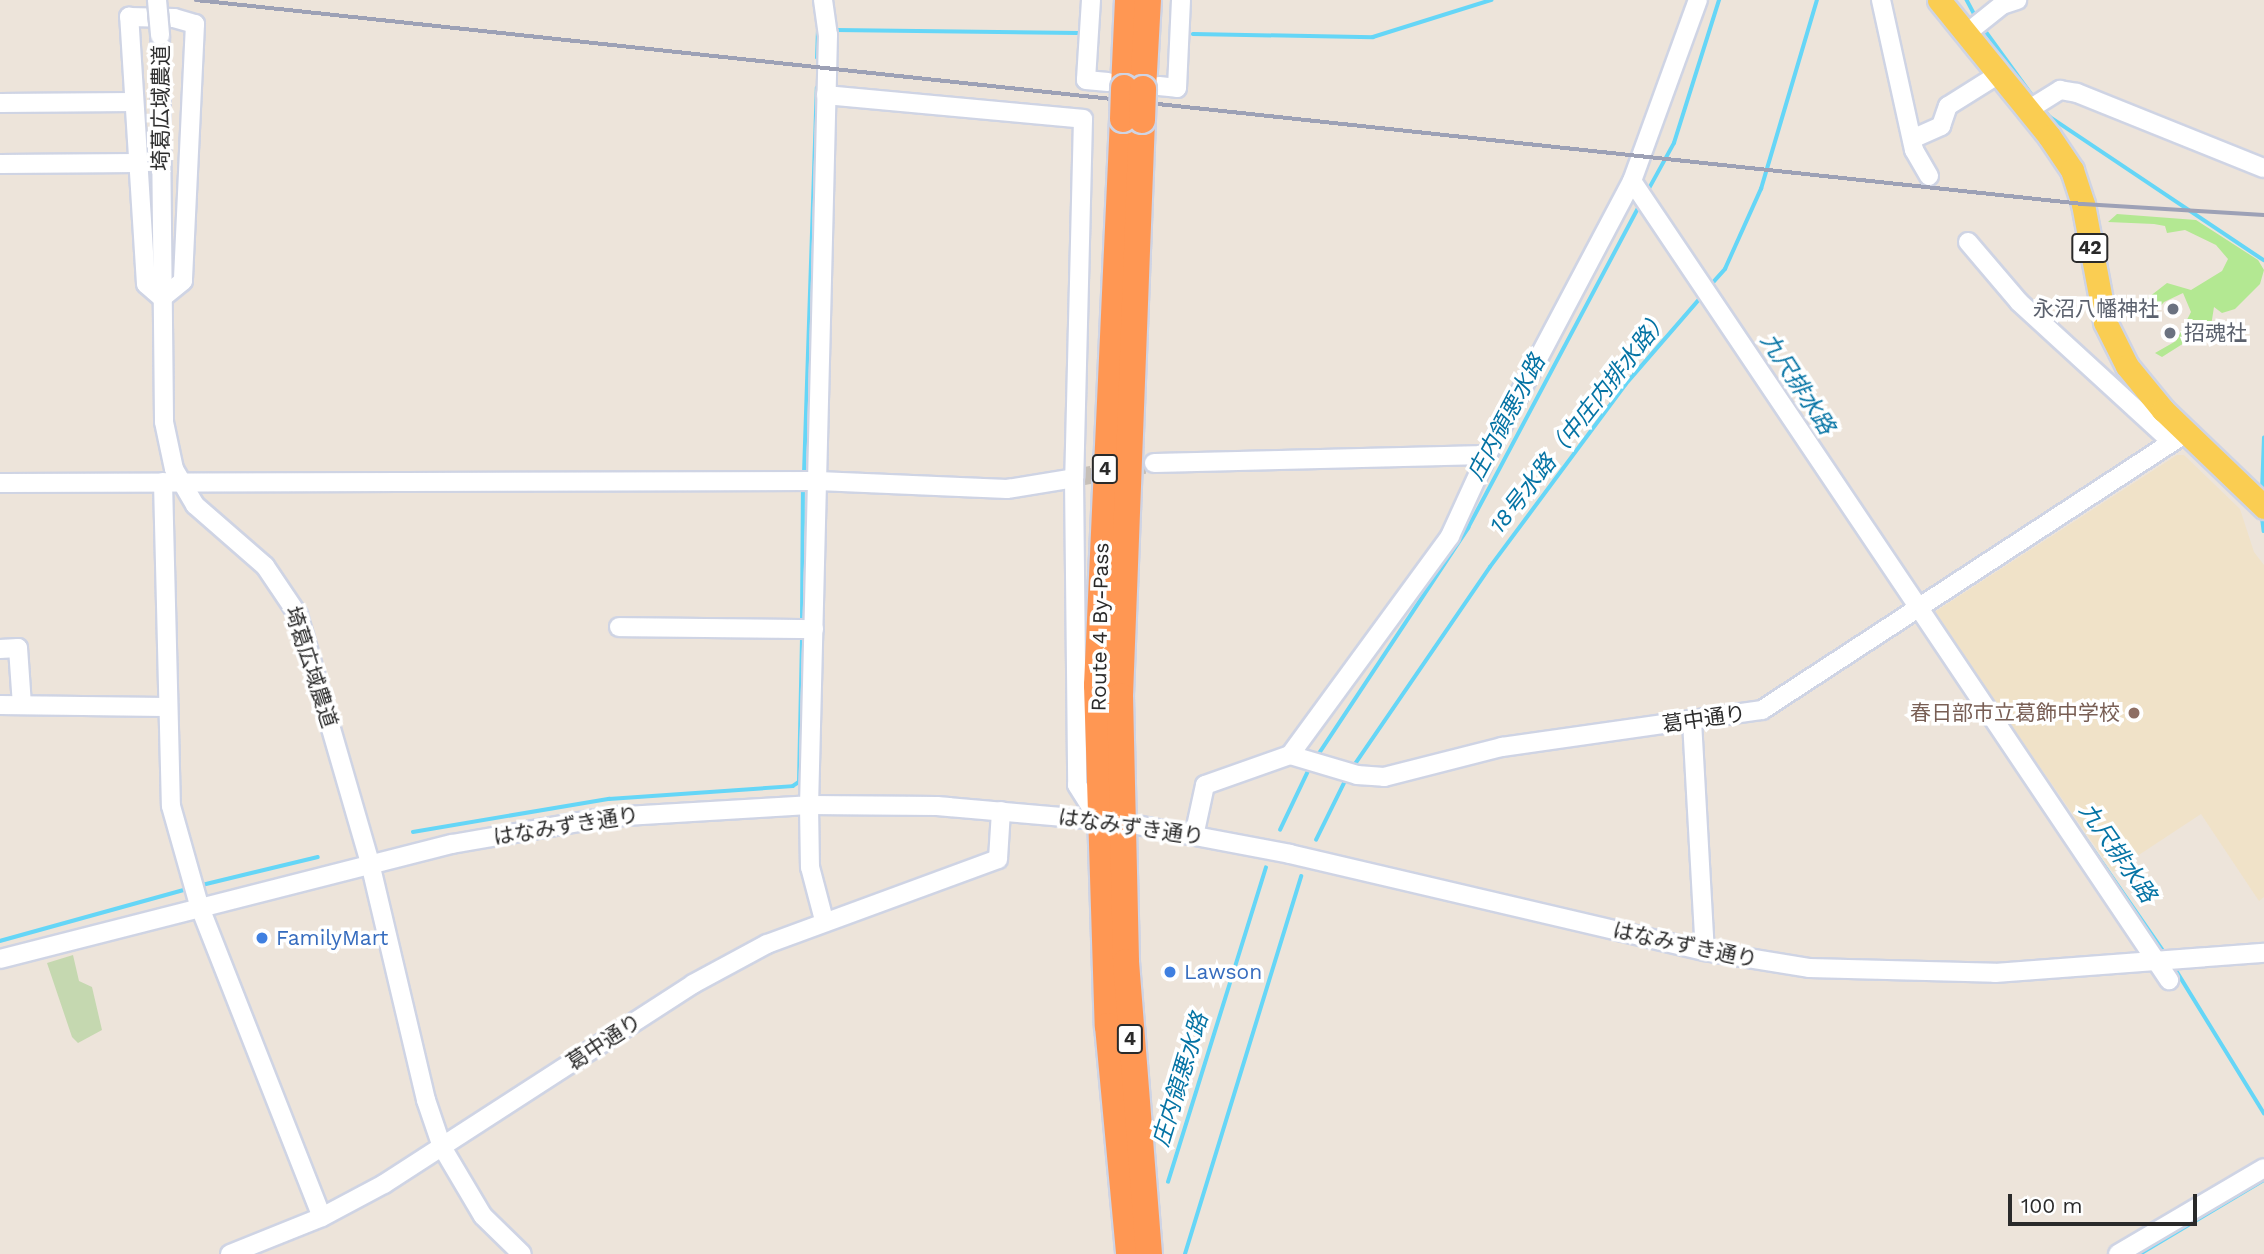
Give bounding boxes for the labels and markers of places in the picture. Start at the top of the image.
place label: 永沼八幡神社 [2033,296,2159,322]
marker: 永沼八幡神社 [2165,301,2181,317]
place label: 招魂社 [2184,320,2247,346]
marker: 招魂社 [2162,325,2178,341]
place label: 春日部市立葛飾中学校 [1910,700,2120,726]
marker: 春日部市立葛飾中学校 [2126,705,2142,721]
place label: FamilyMart [276,925,388,951]
marker: FamilyMart [254,930,270,946]
place label: Lawson [1184,959,1262,985]
marker: Lawson [1162,964,1178,980]

